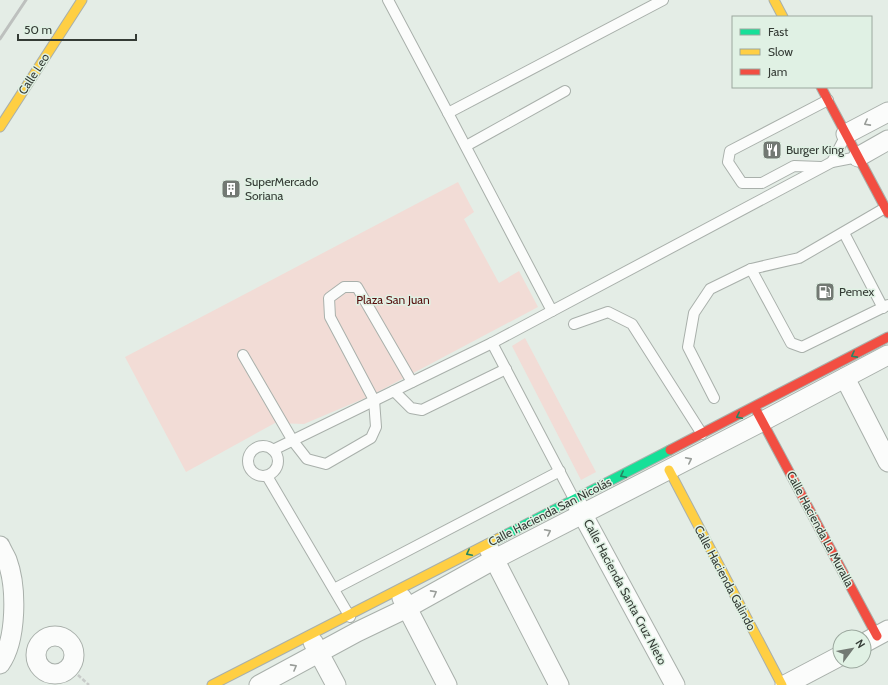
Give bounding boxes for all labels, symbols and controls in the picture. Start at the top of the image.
scale bar [18,16,136,42]
legend [732,16,872,88]
text: 50 m [24,22,52,37]
text: Fast [768,24,788,39]
text: Slow [768,44,793,59]
street label: Calle Leo [15,50,53,97]
text: Jam [767,64,787,79]
one-way arrow [864,118,871,126]
restaurant icon: Burger King [761,139,783,161]
place label: Burger King [786,142,845,157]
place label: SuperMercado Soriana [245,174,319,203]
building icon: SuperMercado Soriana [220,178,242,200]
fuel station icon: Pemex [814,281,836,303]
place label: Pemex [839,284,874,299]
park label: Plaza San Juan [356,292,430,307]
one-way arrow [850,350,858,358]
one-way arrow [735,411,743,419]
one-way arrow [685,457,692,465]
street label: Calle Hacienda La Muralla [784,468,857,589]
one-way arrow [619,470,627,477]
street label: Calle Hacienda San Nicolás [486,474,614,549]
street label: Calle Hacienda Santa Cruz Nieto [581,516,670,668]
street label: Calle Hacienda Galindo [691,523,760,633]
one-way arrow [544,529,552,537]
one-way arrow [466,548,474,556]
one-way arrow [429,590,437,598]
north arrow [832,629,872,669]
text: N [852,637,868,651]
one-way arrow [290,664,297,671]

